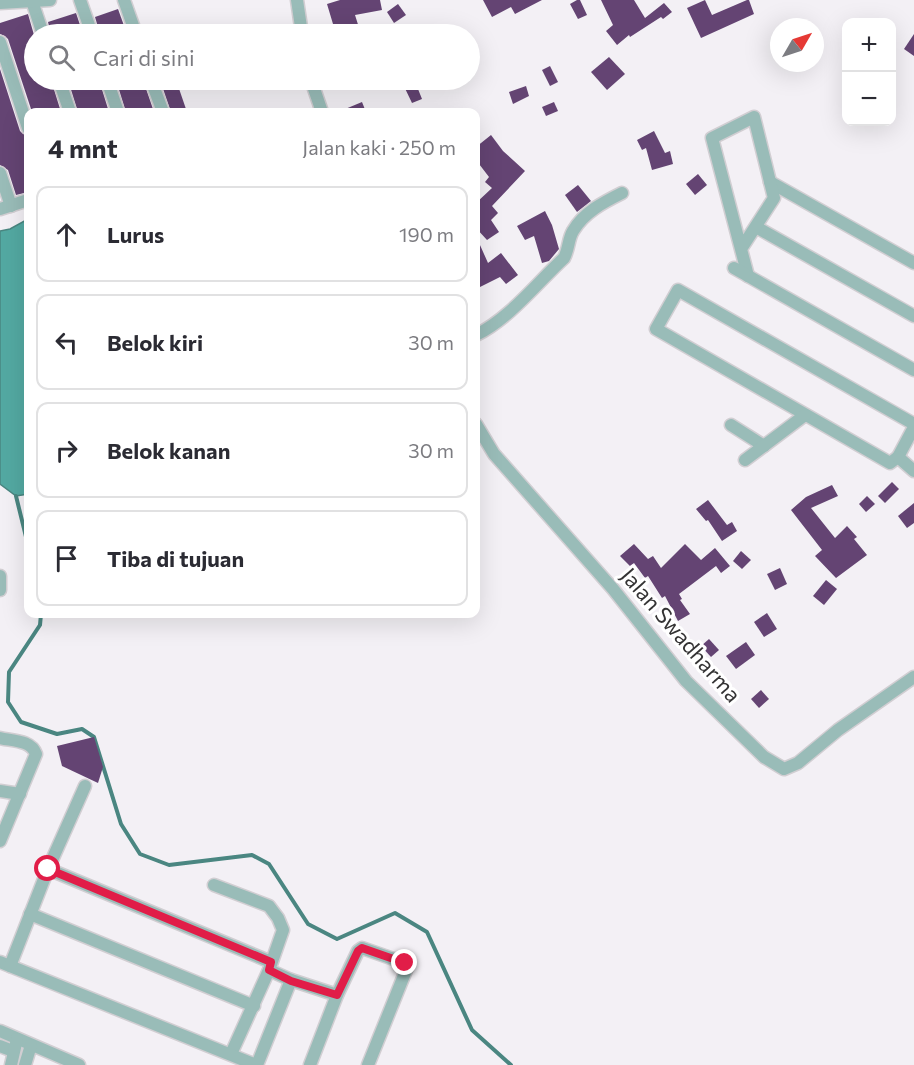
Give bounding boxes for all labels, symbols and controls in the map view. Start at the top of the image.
north arrow [770,18,824,72]
map controls [842,18,896,126]
button: + [842,18,896,72]
search box [24,24,480,90]
icon: search [45,41,78,74]
text: Cari di sini [93,44,195,71]
button: − [842,72,896,126]
text: 4 mnt [48,132,118,163]
text: Jalan kaki · 250 m [302,135,456,159]
icon: ahead [50,218,83,251]
text: Lurus [107,221,164,248]
text: 190 m [399,222,454,246]
icon: left [50,326,83,359]
text: Belok kiri [107,329,203,356]
text: 30 m [408,330,454,354]
icon: right [50,434,83,467]
text: Belok kanan [107,437,230,464]
text: 30 m [408,438,454,462]
icon: arrive [50,542,83,575]
text: Tiba di tujuan [107,545,244,572]
street label: Jalan Swadharma [616,562,747,707]
route start [34,855,60,881]
route end [391,949,417,975]

